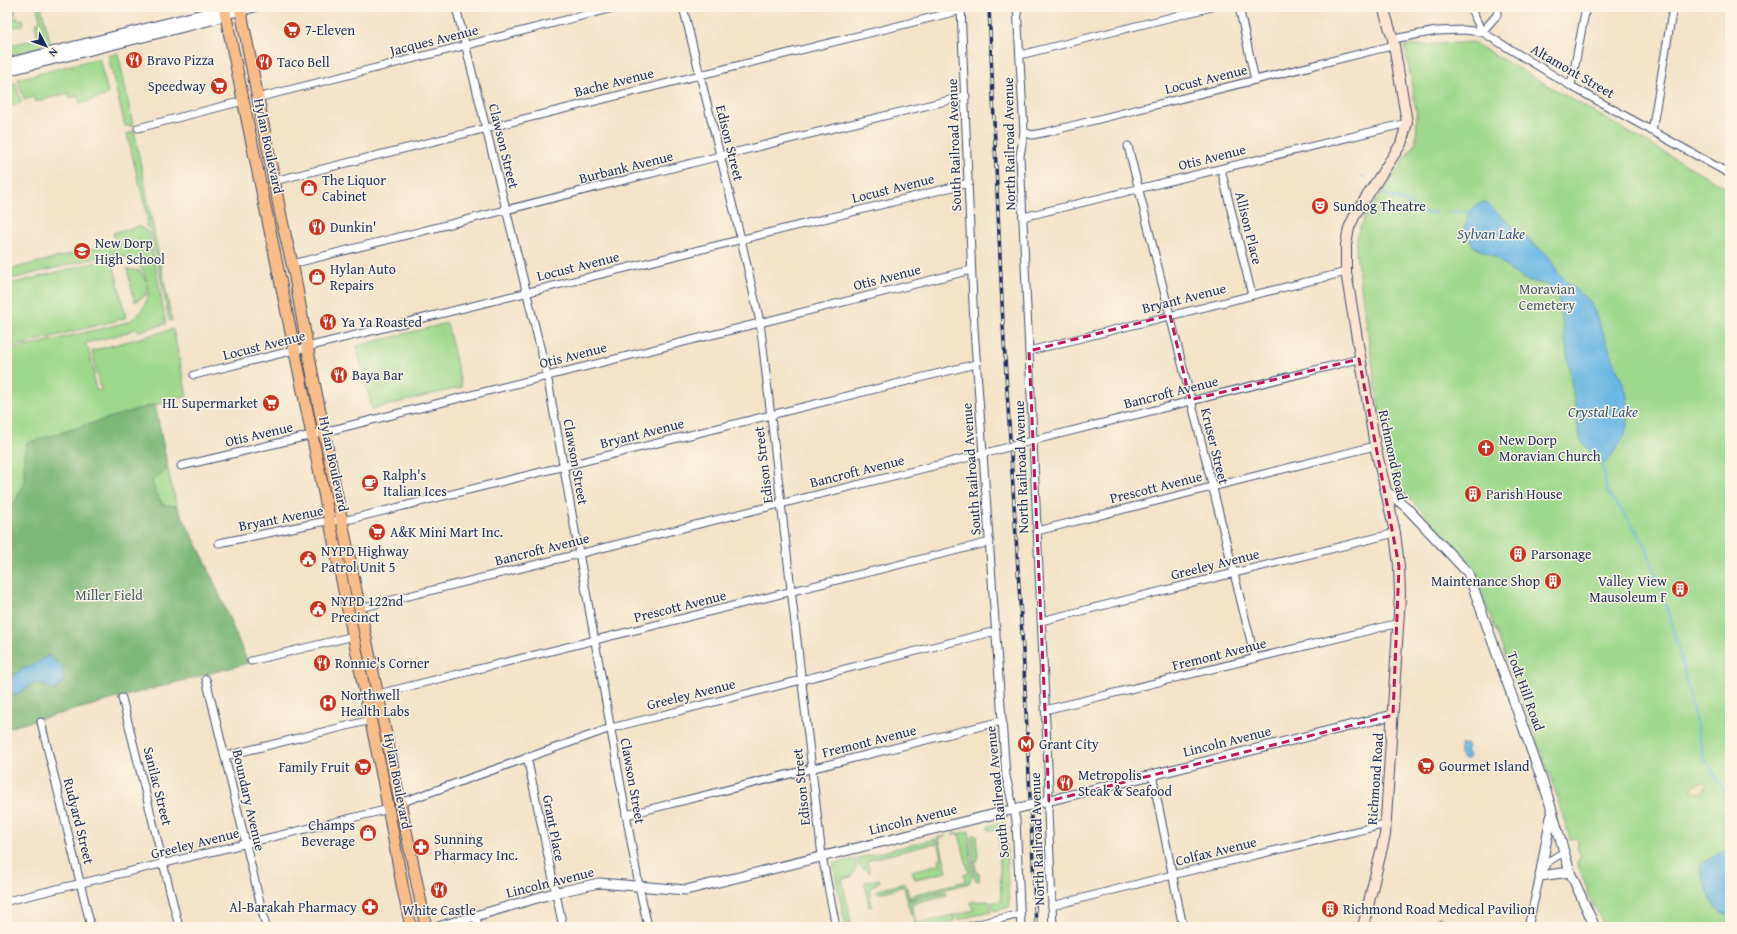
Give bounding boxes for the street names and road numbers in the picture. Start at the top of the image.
street label: Jacques Avenue [386,19,481,61]
street label: Altamont Street [1527,39,1619,103]
street label: Locust Avenue [1163,59,1250,99]
street label: Bache Avenue [572,62,656,102]
street label: North Railroad Avenue [998,77,1020,211]
street label: South Railroad Avenue [942,78,966,212]
street label: Hylan Boulevard [249,96,289,196]
street label: Clawson Street [484,101,524,191]
street label: Edison Street [711,103,749,183]
street label: Otis Avenue [1176,139,1248,175]
street label: Burbank Avenue [577,146,676,188]
street label: Locust Avenue [850,168,937,208]
street label: Allison Place [1230,189,1268,267]
street label: Locust Avenue [535,246,622,286]
street label: Otis Avenue [851,259,923,295]
street label: Bryant Avenue [1140,278,1229,318]
street label: Locust Avenue [221,325,308,365]
street label: Otis Avenue [537,337,609,373]
street label: Bancroft Avenue [1122,370,1221,413]
street label: North Railroad Avenue [1009,400,1033,534]
street label: South Railroad Avenue [956,402,986,536]
street label: Kruser Street [1196,406,1234,486]
street label: Richmond Road [1374,408,1412,503]
street label: Bryant Avenue [598,413,687,453]
street label: Hylan Boulevard [314,414,354,514]
street label: Otis Avenue [223,416,295,452]
street label: Clawson Street [559,417,593,507]
street label: Edison Street [748,425,778,505]
street label: Bancroft Avenue [808,449,907,492]
street label: Prescott Avenue [1108,466,1205,508]
street label: Bryant Avenue [237,500,326,536]
street label: Bancroft Avenue [493,527,592,570]
street label: Greeley Avenue [1169,543,1262,585]
street label: Prescott Avenue [632,585,729,627]
street label: Fremont Avenue [1170,633,1269,675]
street label: Todt Hill Road [1502,648,1550,734]
street label: Greeley Avenue [645,673,738,715]
street label: Fremont Avenue [820,720,919,762]
street label: Lincoln Avenue [1181,720,1273,762]
street label: South Railroad Avenue [980,724,1014,859]
street label: Hylan Boulevard [379,731,417,831]
street label: Richmond Road [1362,732,1388,826]
street label: Clawson Street [616,736,650,826]
street label: Sanilac Street [139,745,177,828]
street label: Boundary Avenue [228,747,270,853]
street label: Edison Street [787,747,815,827]
street label: North Railroad Avenue [1025,772,1049,906]
street label: Rudyard Street [59,776,99,866]
street label: Grant Place [538,793,570,863]
street label: Lincoln Avenue [867,798,959,840]
street label: Greeley Avenue [149,822,242,864]
street label: Colfax Avenue [1173,831,1259,871]
street label: Lincoln Avenue [504,861,596,903]

